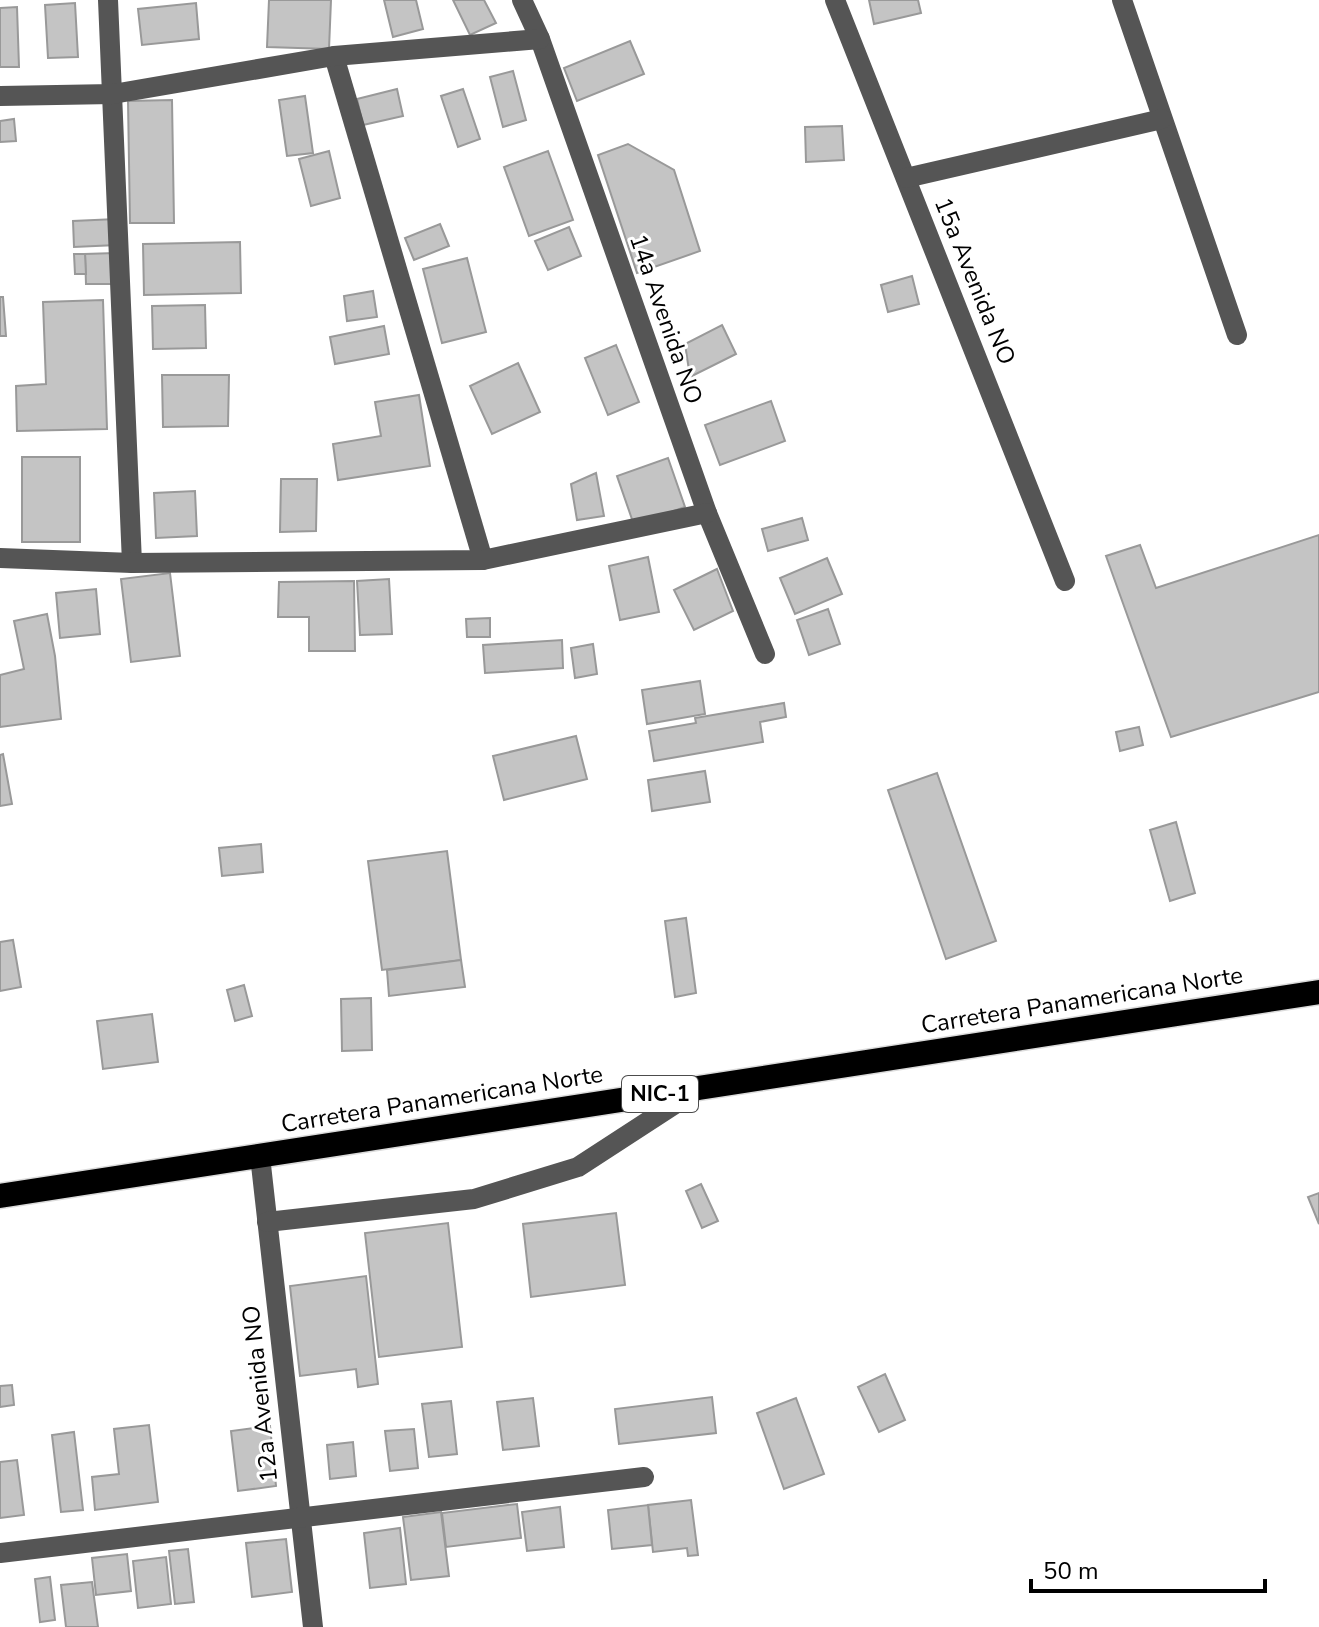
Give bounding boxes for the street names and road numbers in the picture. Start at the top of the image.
street label: 15a Avenida NO [927,193,1023,369]
street label: 14a Avenida NO [622,230,710,408]
street label: Carretera Panamericana Norte [919,959,1245,1041]
street label: Carretera Panamericana Norte [279,1058,605,1140]
road number: NIC-1 [622,1076,698,1112]
street label: 12a Avenida NO [235,1304,285,1484]

